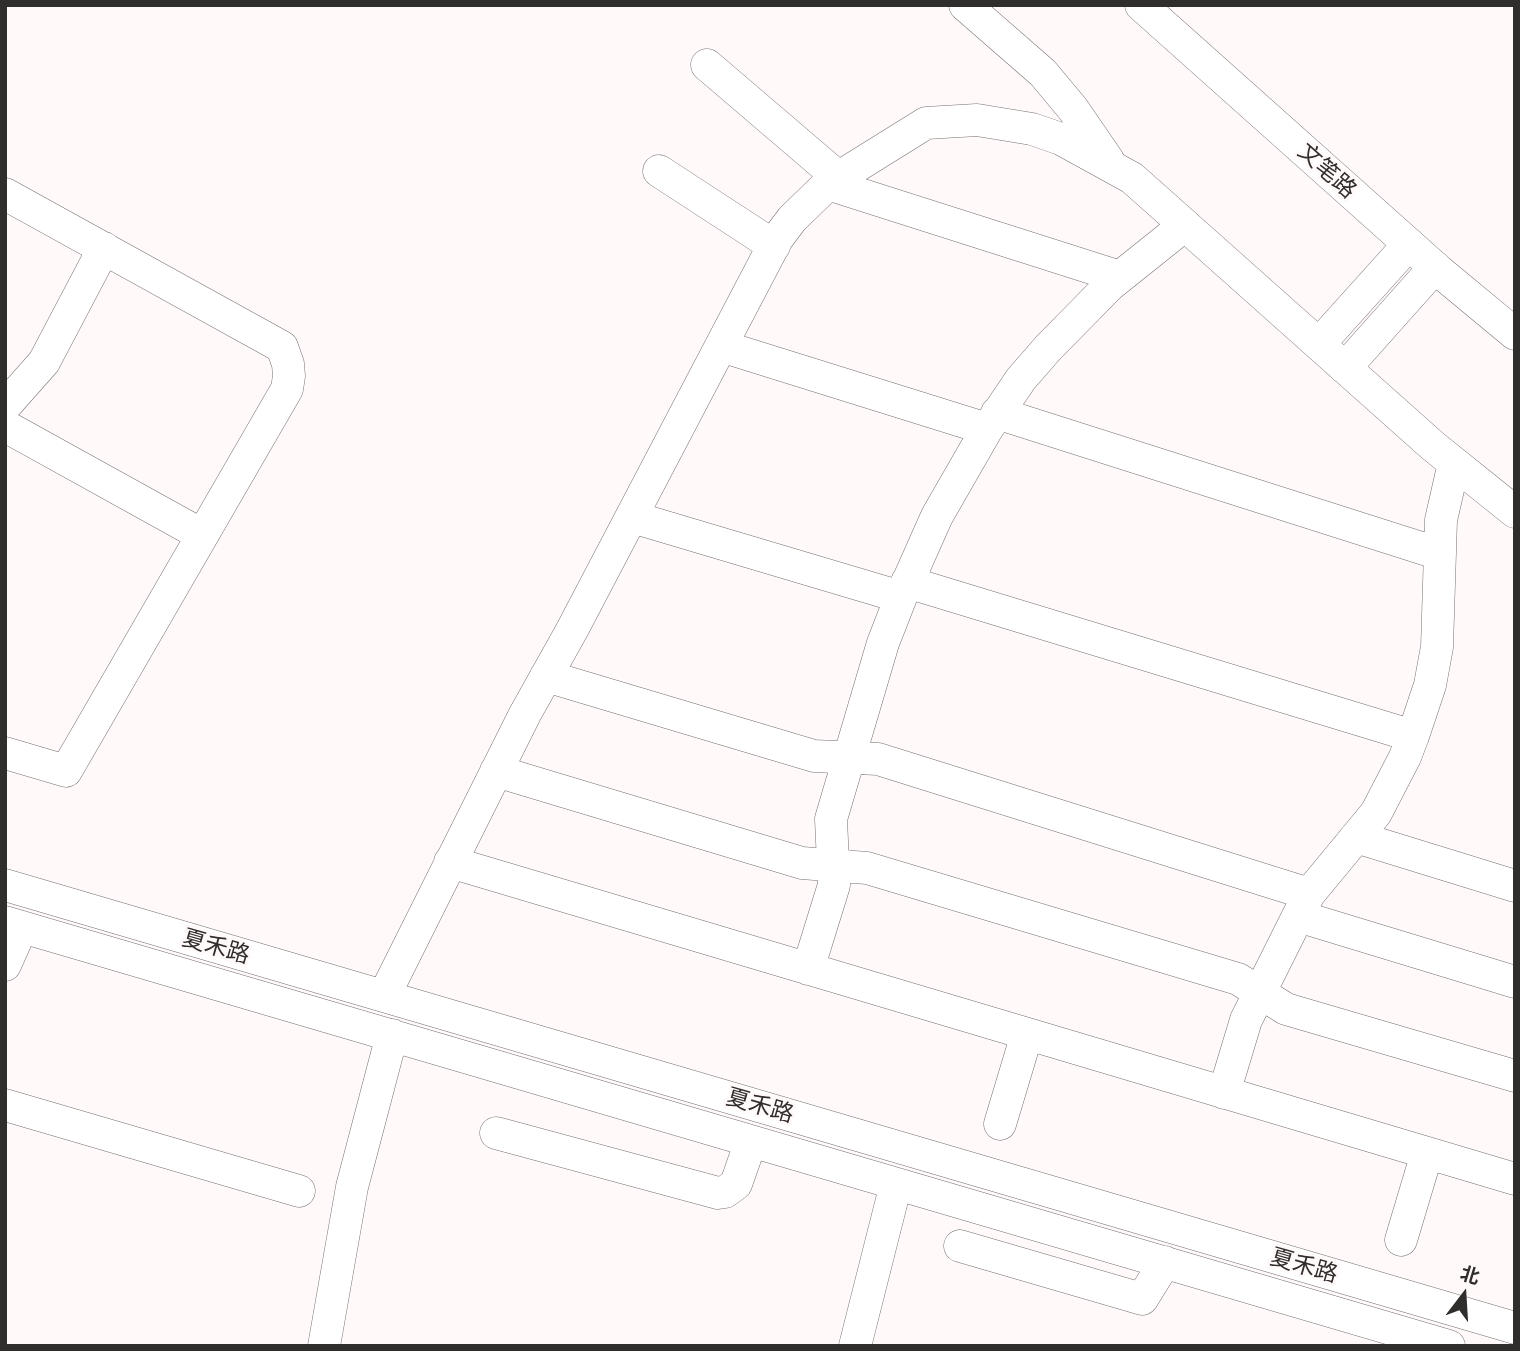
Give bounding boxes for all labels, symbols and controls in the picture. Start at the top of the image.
street label: 文笔路 [1292,138,1362,204]
street label: 夏禾路 [179,924,253,970]
street label: 夏禾路 [723,1083,797,1129]
street label: 夏禾路 [1267,1243,1341,1289]
north arrow [1429,1260,1499,1330]
text: 北 [1458,1262,1482,1288]

